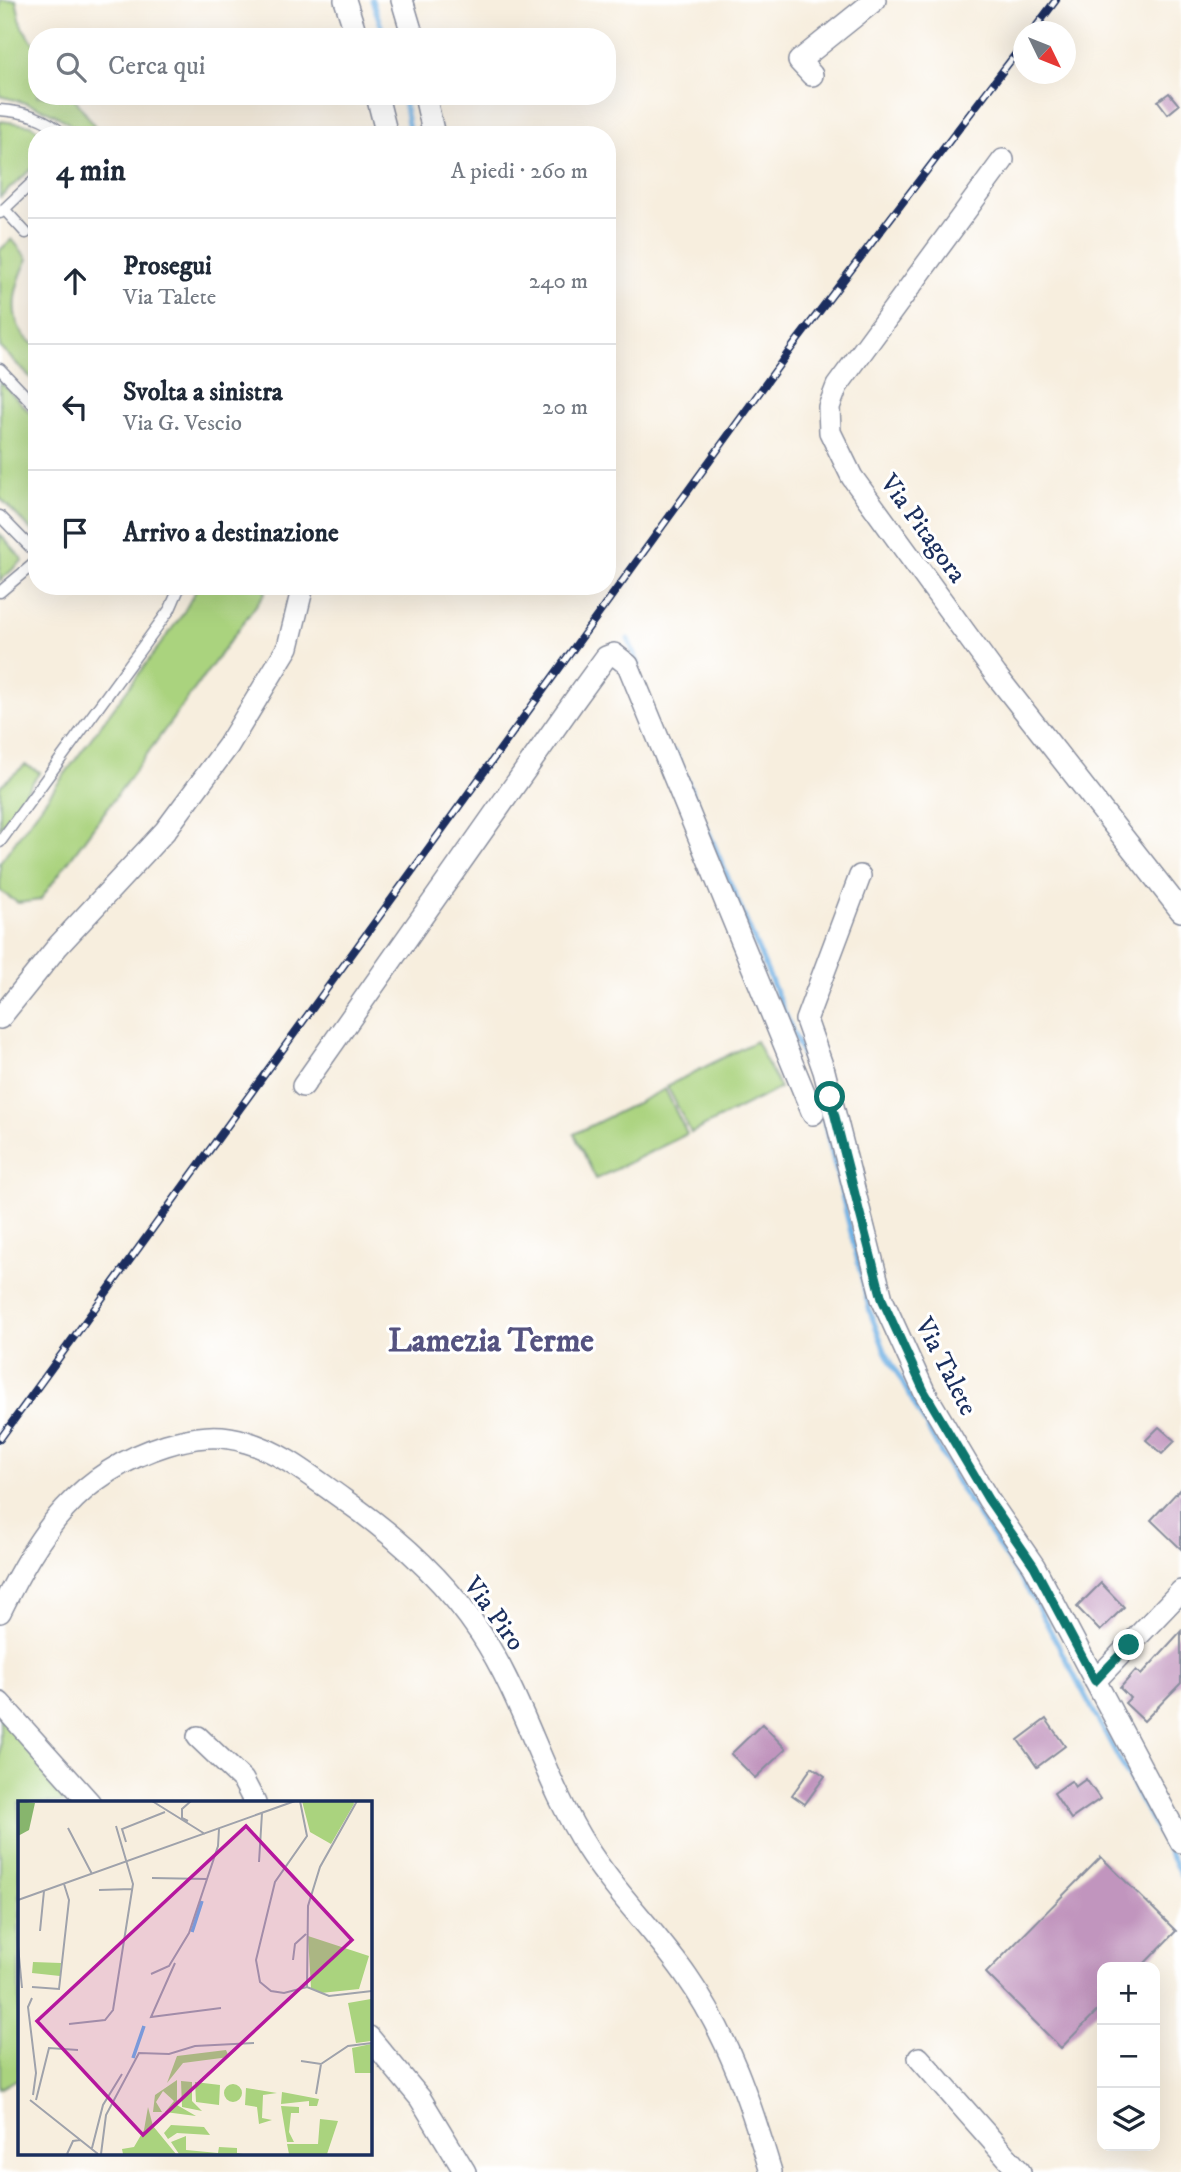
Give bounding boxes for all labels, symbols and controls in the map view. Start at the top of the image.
north arrow [1013,21,1076,84]
search box [28,28,616,105]
icon: search [52,48,90,86]
text: Cerca qui [108,50,206,83]
text: 4 min [56,153,126,190]
text: A piedi · 260 m [451,157,588,186]
text: Prosegui [123,250,212,283]
icon: ahead [56,262,94,300]
text: 240 m [529,267,588,296]
text: Via Talete [123,283,216,312]
text: Svolta a sinistra [123,376,283,409]
icon: left [56,388,94,426]
text: 20 m [542,393,588,422]
text: Via G. Vescio [123,409,242,438]
street label: Via Pitagora [872,467,973,590]
icon: arrive [56,514,94,552]
text: Arrivo a destinazione [123,517,339,550]
route start [814,1081,845,1112]
street label: Via Talete [907,1311,984,1421]
district label: Lamezia Terme [388,1321,594,1362]
street label: Via Piro [455,1570,532,1657]
route end [1113,1629,1144,1660]
inset map [18,1801,371,2154]
map controls [1097,1962,1160,2151]
button: + [1097,1962,1160,2025]
button: − [1097,2025,1160,2088]
button: layers [1097,2088,1160,2151]

